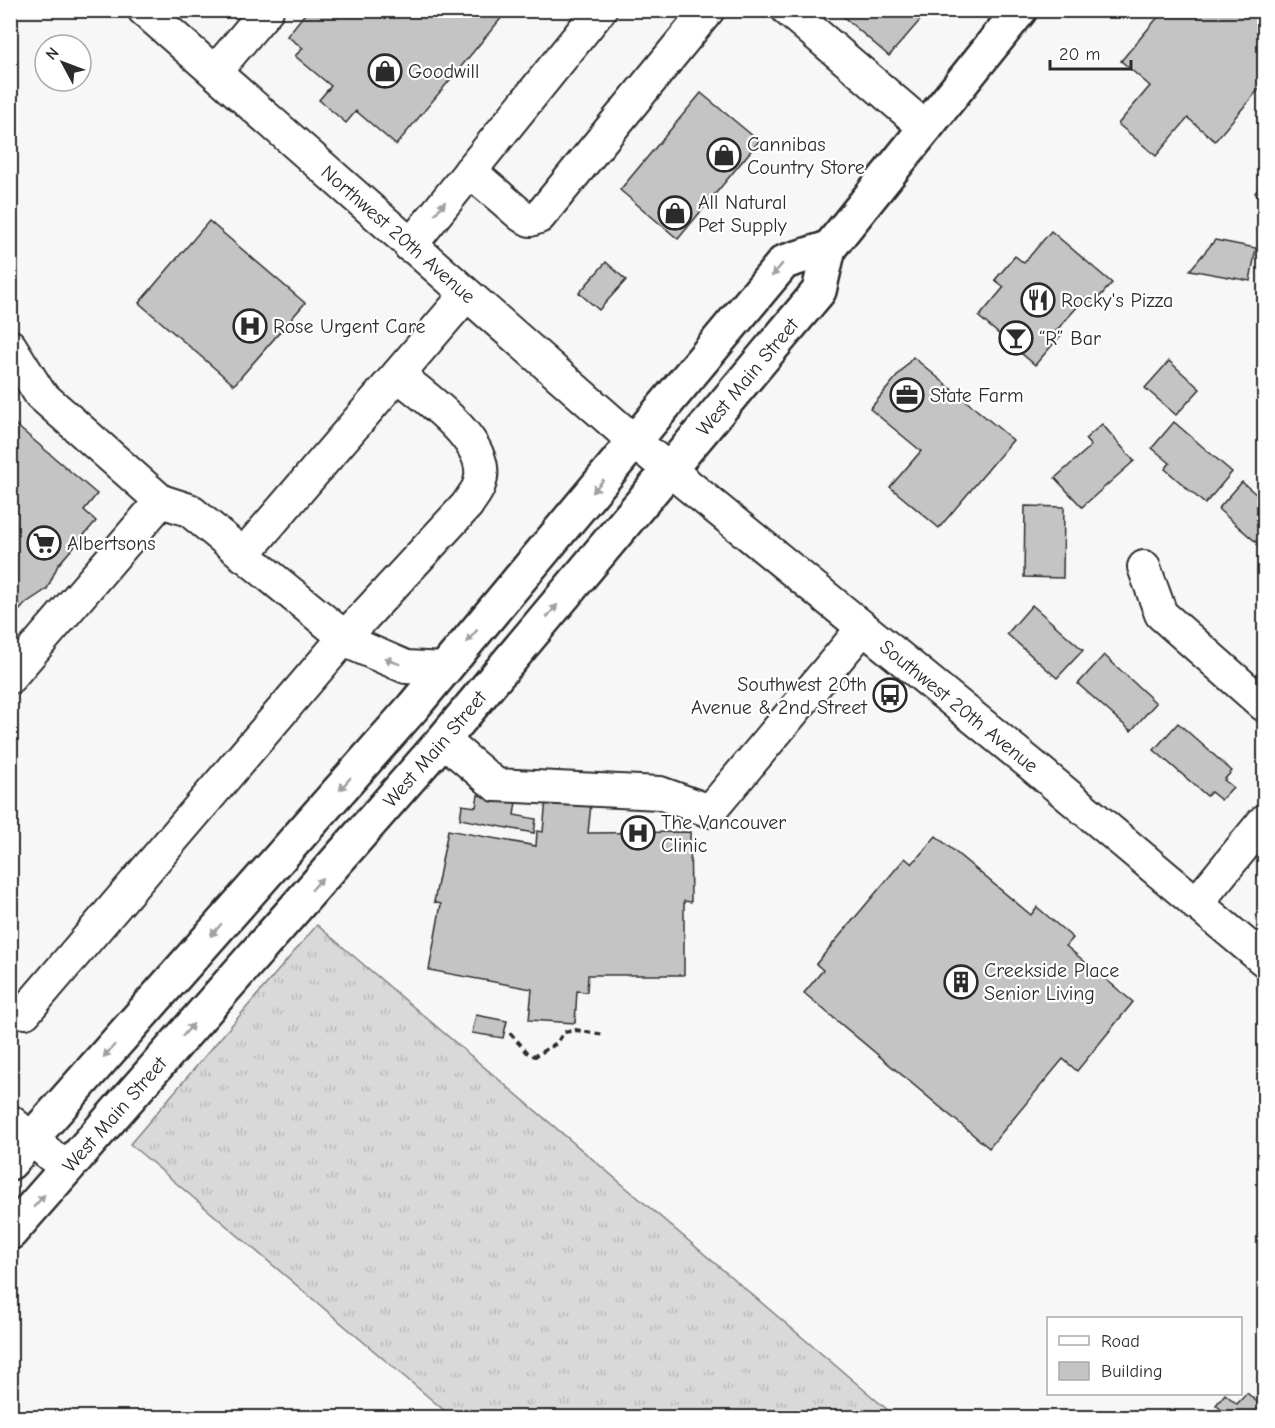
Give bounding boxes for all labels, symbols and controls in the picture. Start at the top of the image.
north arrow [33,33,93,93]
scale bar [1050,33,1131,71]
text: N [42,44,63,64]
text: 20 m [1059,44,1100,65]
shop icon: Goodwill [367,53,403,89]
place label: Goodwill [408,60,479,83]
place label: Cannibas Country Store [747,133,865,179]
shop icon: Cannibas Country Store [706,137,742,173]
street label: Northwest 20th Avenue [317,160,480,308]
place label: All Natural Pet Supply [698,191,787,237]
shop icon: All Natural Pet Supply [657,195,693,231]
one-way arrow [433,201,445,216]
one-way arrow [770,262,783,278]
restaurant icon: Rocky's Pizza [1020,282,1056,318]
place label: Rocky's Pizza [1061,289,1173,312]
hospital icon: Rose Urgent Care [232,308,268,344]
street label: West Main Street [692,313,804,440]
place label: Rose Urgent Care [273,315,426,338]
bar icon: “R” Bar [998,320,1034,356]
place label: “R” Bar [1039,327,1101,350]
office icon: State Farm [889,377,925,413]
place label: State Farm [930,384,1024,407]
one-way arrow [592,479,604,494]
supermarket icon: Albertsons [26,525,62,561]
place label: Albertsons [67,532,156,555]
one-way arrow [545,604,558,619]
one-way arrow [466,628,479,644]
street label: Southwest 20th Avenue [875,635,1043,778]
one-way arrow [384,657,401,666]
place label: Southwest 20th Avenue & 2nd Street [691,673,868,719]
bus stop icon: Southwest 20th Avenue & 2nd Street [872,677,908,713]
street label: West Main Street [378,685,492,812]
one-way arrow [339,776,352,791]
place label: The Vancouver Clinic [661,811,786,857]
hospital icon: The Vancouver Clinic [620,815,656,851]
one-way arrow [310,877,323,892]
one-way arrow [210,922,223,937]
place label: Creekside Place Senior Living [984,959,1119,1005]
building icon: Creekside Place Senior Living [943,964,979,1000]
one-way arrow [181,1023,194,1038]
one-way arrow [103,1043,116,1058]
street label: West Main Street [58,1051,172,1177]
one-way arrow [32,1193,45,1209]
legend [1047,1317,1242,1395]
text: Road [1101,1331,1140,1352]
text: Building [1101,1361,1163,1382]

